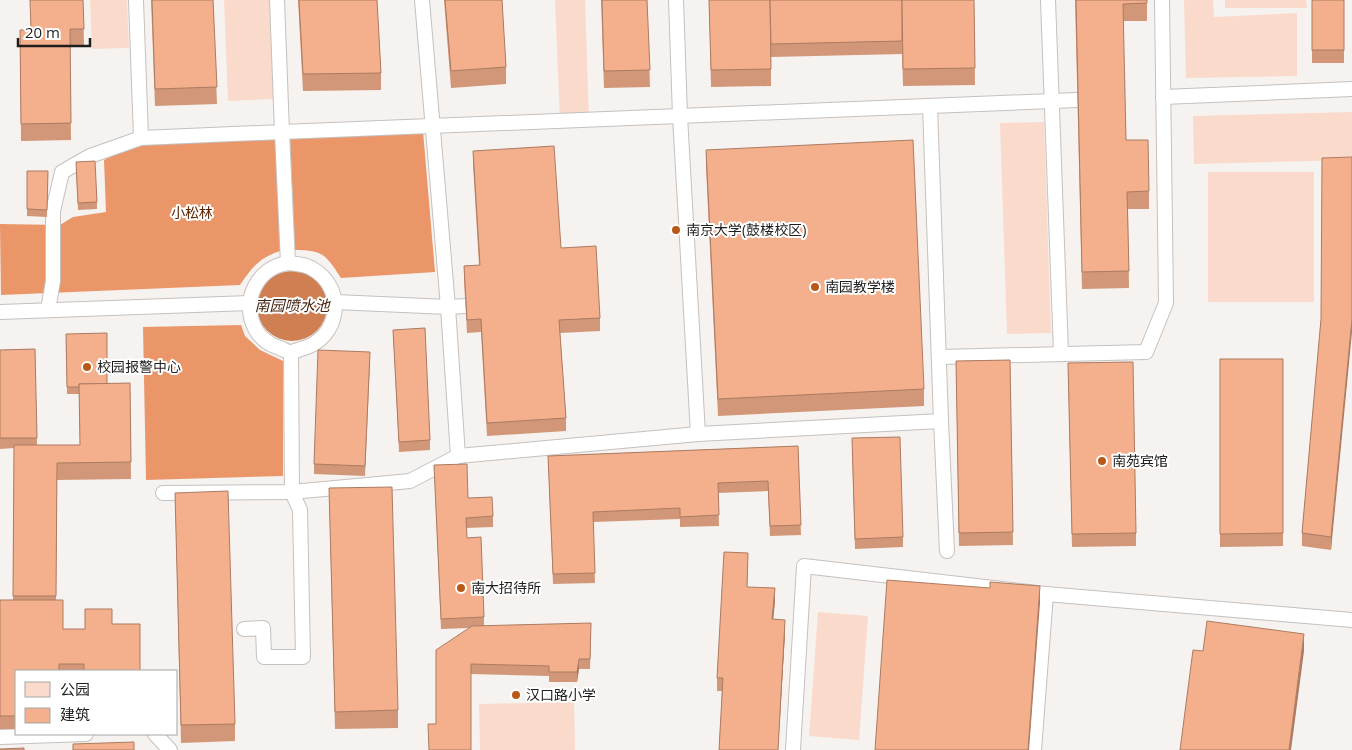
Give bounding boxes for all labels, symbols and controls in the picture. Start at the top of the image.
scale bar [18,15,90,47]
text: 20 m [25,22,60,42]
park label: 小松林 [171,203,213,222]
place label: 南京大学(鼓楼校区) [686,220,806,239]
marker: 南京大学(鼓楼校区) [670,224,682,236]
place label: 南园教学楼 [825,277,895,296]
marker: 南园教学楼 [809,281,821,293]
water label: 南园喷水池 [254,295,331,315]
place label: 校园报警中心 [97,357,181,376]
marker: 校园报警中心 [81,361,93,373]
place label: 南苑宾馆 [1112,451,1168,470]
marker: 南苑宾馆 [1096,455,1108,467]
place label: 南大招待所 [471,578,541,597]
marker: 南大招待所 [455,582,467,594]
legend [15,670,178,735]
text: 公园 [60,679,90,699]
place label: 汉口路小学 [526,685,596,704]
marker: 汉口路小学 [510,689,522,701]
text: 建筑 [60,704,90,724]

